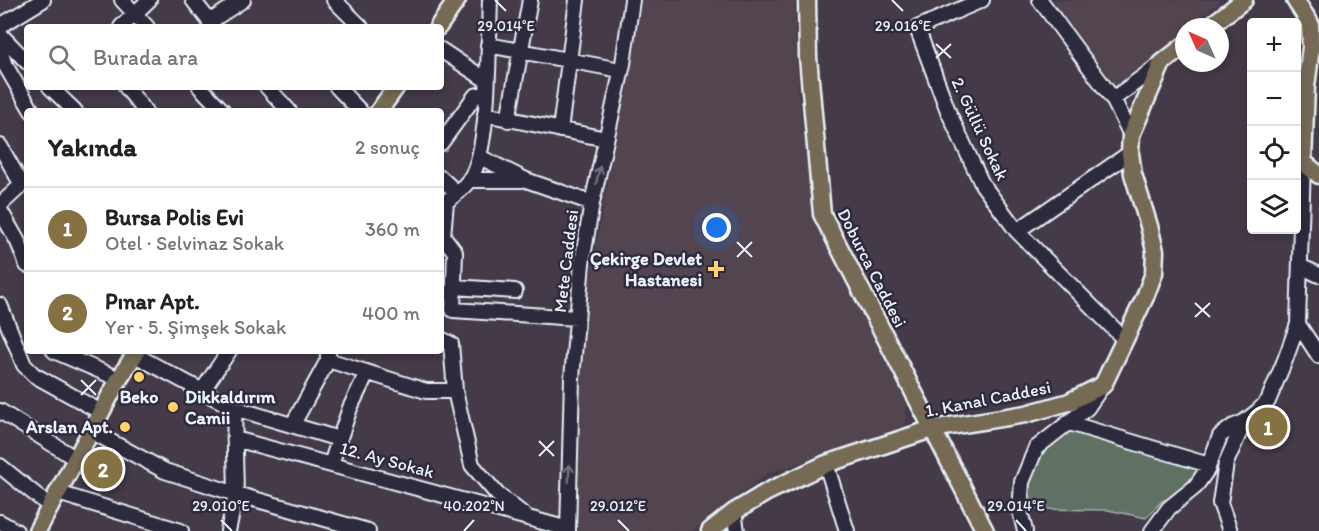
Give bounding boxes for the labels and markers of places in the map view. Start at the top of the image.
place label: Çekirge Devlet Hastanesi [590,248,702,291]
marker: Çekirge Devlet Hastanesi [707,260,725,278]
marker: Beko [132,370,146,384]
place label: Beko [120,386,158,408]
place label: Dikkaldırım Camii [185,386,276,429]
marker: Dikkaldırım Camii [166,400,180,414]
pin: 1 [1248,404,1288,450]
place label: Arslan Apt. [25,416,113,438]
marker: Arslan Apt. [118,420,132,434]
pin: 2 [84,446,122,492]

